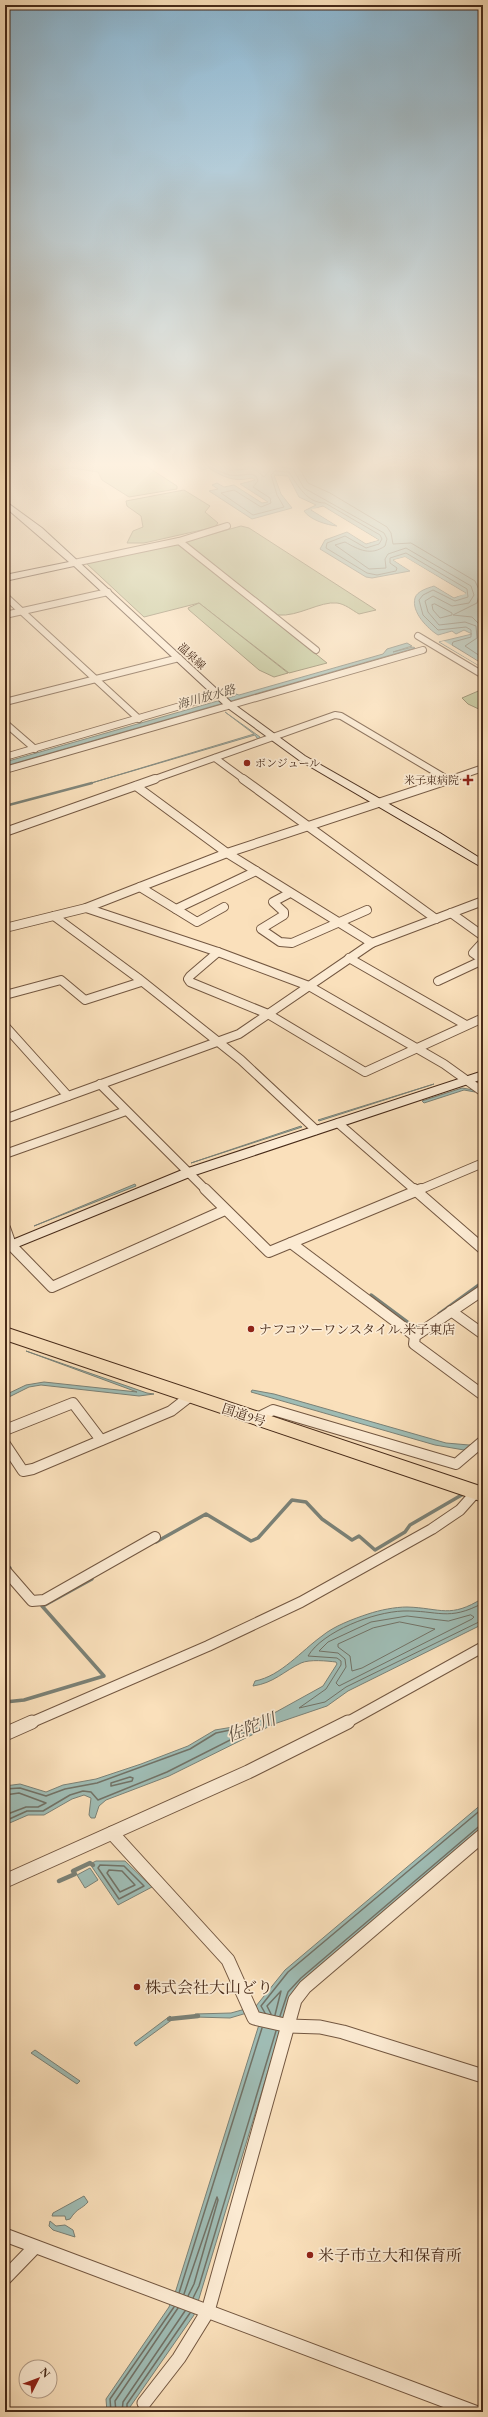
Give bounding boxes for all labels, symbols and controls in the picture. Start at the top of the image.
street label: 温泉線 [175,640,209,672]
water label: 海川放水路 [175,681,238,713]
place label: ボンジュール [255,756,320,770]
marker: ボンジュール [242,758,252,768]
place label: 米子東病院 [404,773,459,787]
marker: 米子東病院 [462,774,474,786]
place label: ナフコツーワンスタイル 米子東店 [259,1321,455,1338]
marker: ナフコツーワンスタイル 米子東店 [246,1324,256,1334]
street label: 国道9号 [220,1400,268,1430]
water label: 佐陀川 [223,1707,281,1746]
place label: 株式会社大山どり [145,1977,273,1998]
marker: 株式会社大山どり [132,1982,142,1992]
place label: 米子市立大和保育所 [318,2245,462,2266]
marker: 米子市立大和保育所 [305,2250,315,2260]
north arrow [18,2359,58,2399]
text: N [37,2364,54,2380]

